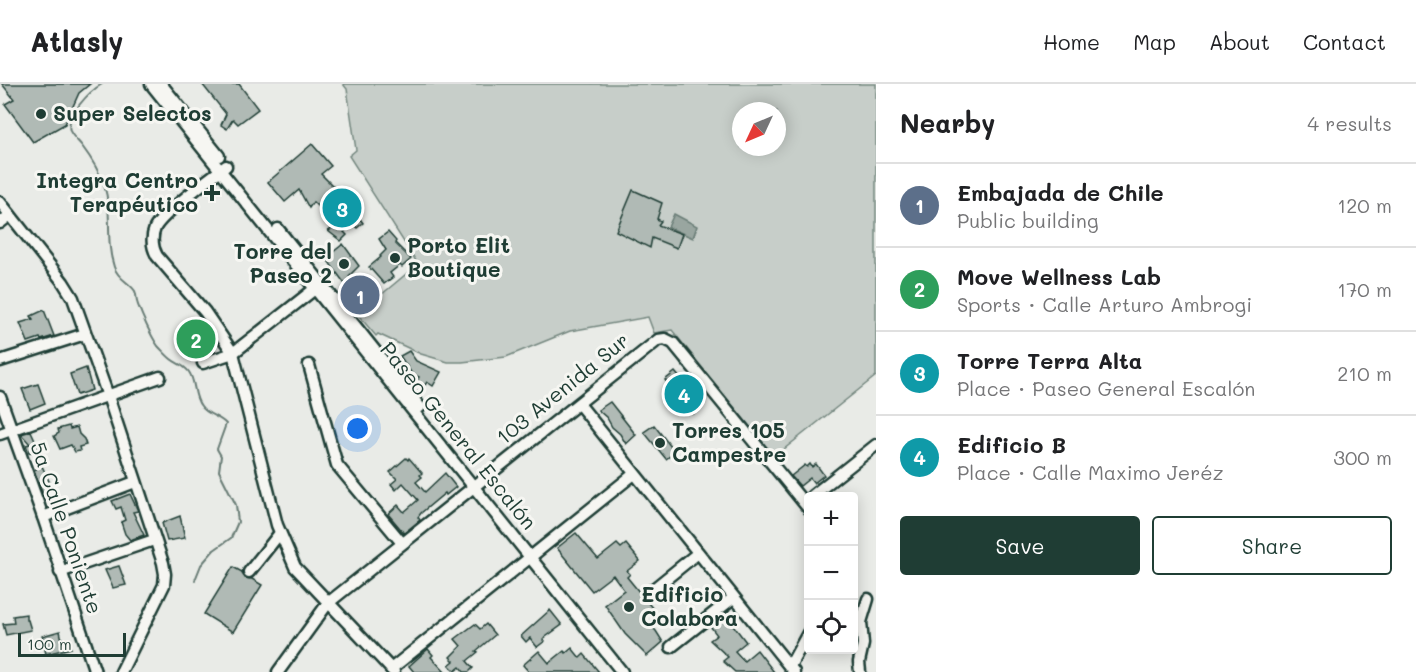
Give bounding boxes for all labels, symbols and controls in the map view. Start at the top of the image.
text: Atlasly [30,23,124,59]
text: Home [1043,28,1100,55]
text: Map [1133,28,1176,55]
text: About [1209,28,1270,55]
text: Contact [1303,28,1386,55]
place label: Super Selectos [53,99,212,126]
north arrow [732,102,786,156]
text: Nearby [900,106,995,140]
marker: Super Selectos [34,107,48,121]
text: 4 results [1307,110,1392,136]
place label: Integra Centro Terapéutico [36,166,198,217]
text: Embajada de Chile [957,178,1164,207]
marker: Integra Centro Terapéutico [203,184,221,202]
pin: 3 [322,186,362,230]
text: 1 [915,192,924,218]
text: 120 m [1337,192,1392,218]
text: Public building [957,207,1099,233]
place label: Porto Elit Boutique [407,231,510,282]
place label: Torre del Paseo 2 [233,237,332,288]
marker: Porto Elit Boutique [388,251,402,265]
marker: Torre del Paseo 2 [337,257,351,271]
text: Move Wellness Lab [957,262,1161,291]
pin: 1 [340,272,380,318]
text: 2 [914,276,925,302]
text: 170 m [1337,276,1392,302]
text: Sports · Calle Arturo Ambrogi [957,291,1252,317]
pin: 2 [176,316,216,362]
street label: 103 Avenida Sur [490,326,634,450]
street label: Paseo General Escalón [375,336,543,535]
text: Torre Terra Alta [957,346,1142,375]
text: 3 [914,360,926,386]
text: 210 m [1337,360,1392,386]
pin: 4 [664,372,704,416]
text: Place · Paseo General Escalón [957,375,1255,401]
your location [343,414,372,443]
place label: Torres 105 Campestre [672,416,786,467]
text: Edificio B [957,430,1066,459]
marker: Torres 105 Campestre [653,436,667,450]
street label: 5a Calle Poniente [25,438,110,617]
text: 4 [913,444,926,470]
text: 300 m [1333,444,1392,470]
text: Place · Calle Maximo Jeréz [957,459,1224,485]
map controls [804,492,858,654]
button: + [804,492,858,546]
button: Save [900,516,1140,575]
button: Share [1152,516,1392,575]
button: − [804,546,858,600]
place label: Edificio Colabora [641,580,738,631]
marker: Edificio Colabora [622,600,636,614]
button: locate [804,600,858,654]
scale bar [18,630,126,658]
text: 100 m [27,633,72,654]

